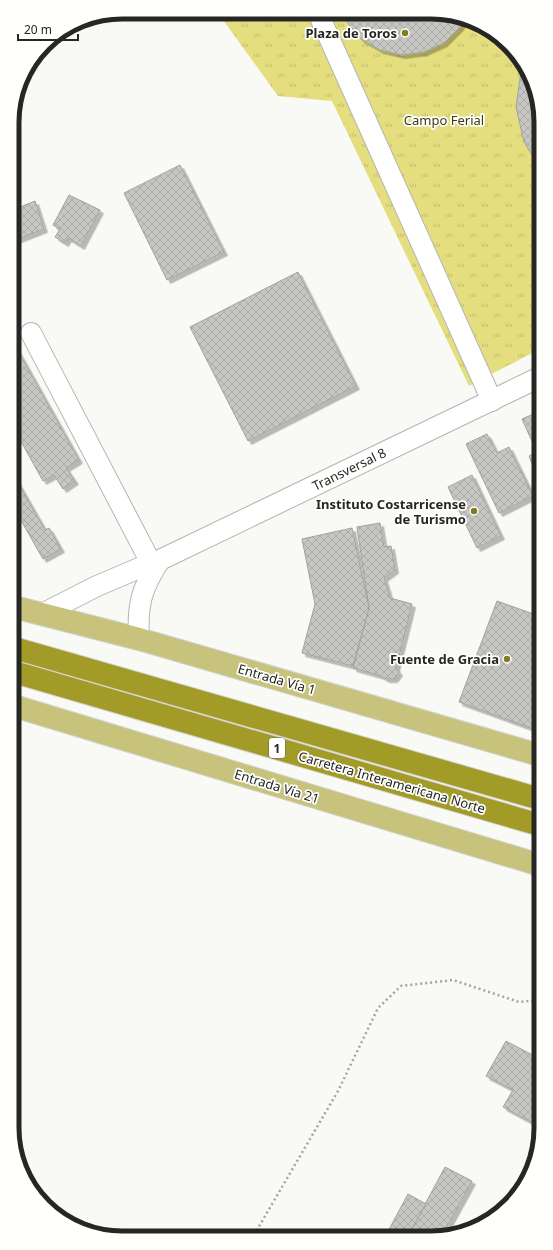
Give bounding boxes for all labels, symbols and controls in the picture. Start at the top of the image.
scale bar [18,16,78,42]
text: 20 m [24,21,52,38]
place label: Plaza de Toros [305,24,397,42]
marker: Plaza de Toros [400,28,410,38]
park label: Campo Ferial [404,111,484,129]
street label: Transversal 8 [309,443,389,495]
place label: Instituto Costarricense de Turismo [316,495,466,528]
marker: Instituto Costarricense de Turismo [469,506,479,516]
place label: Fuente de Gracia [390,650,499,668]
marker: Fuente de Gracia [502,654,512,664]
street label: Entrada Vía 1 [236,659,318,699]
road number: 1 [269,738,285,758]
street label: Carretera Interamericana Norte [296,747,488,817]
street label: Entrada Vía 21 [232,765,322,807]

